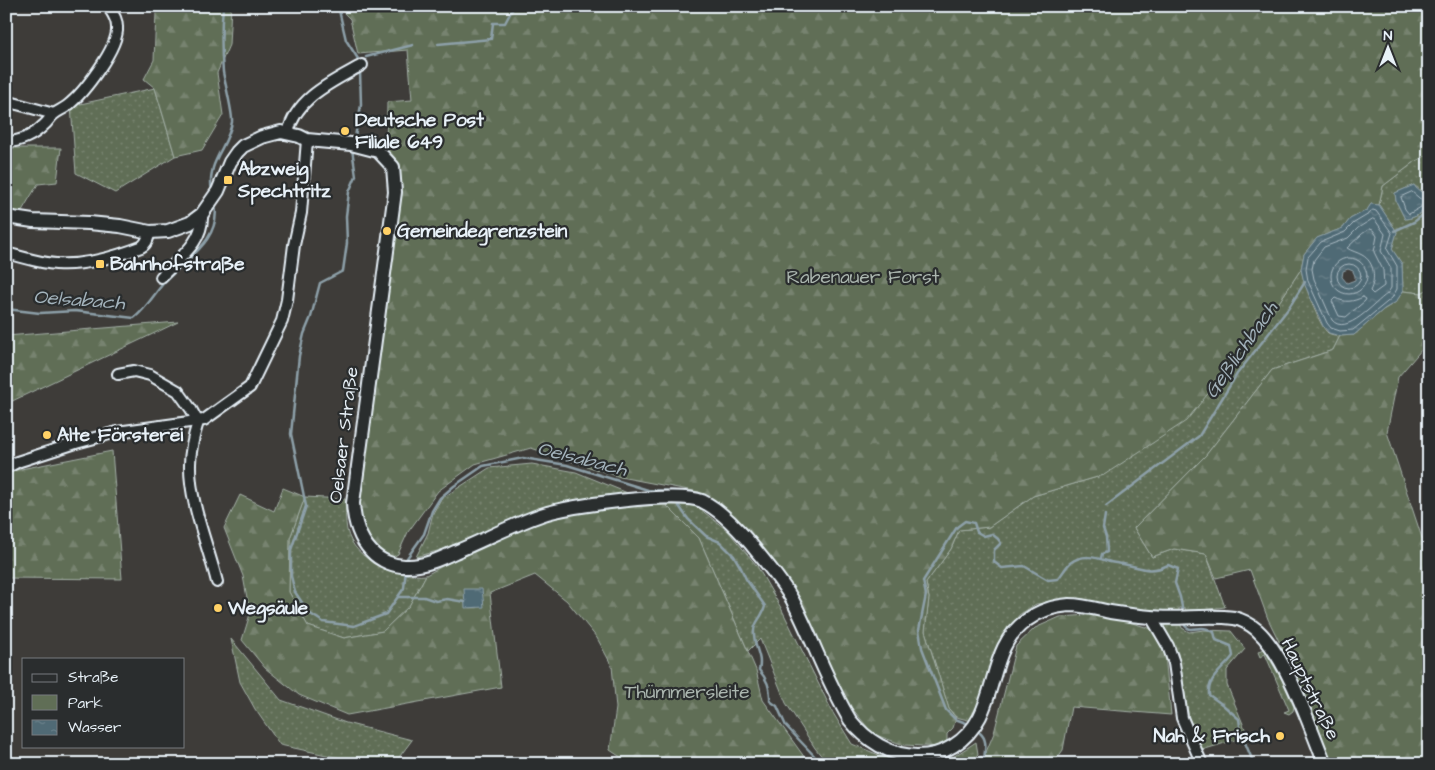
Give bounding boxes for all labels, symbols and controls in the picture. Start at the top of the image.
north arrow [1362,22,1412,72]
text: N [1384,26,1393,46]
place label: Deutsche Post Filiale 649 [355,107,484,156]
marker: Deutsche Post Filiale 649 [339,125,351,137]
place label: Abzweig Spechtritz [237,156,331,205]
marker: Abzweig Spechtritz [222,174,234,186]
place label: Gemeindegrenzstein [397,218,568,246]
marker: Gemeindegrenzstein [381,225,393,237]
place label: Bahnhofstraße [110,251,245,278]
marker: Bahnhofstraße [94,258,106,270]
park label: Rabenauer Forst [787,264,940,291]
water label: Oelsabach [32,283,127,317]
water label: Geßlichbach [1198,295,1285,404]
street label: Oelsaer Straße [322,365,366,505]
place label: Alte Försterei [57,422,183,449]
marker: Alte Försterei [41,429,53,441]
water label: Oelsabach [534,434,631,484]
place label: Wegsäule [227,595,309,623]
marker: Wegsäule [212,602,224,614]
street label: Hauptstraße [1274,634,1346,744]
legend [22,658,185,748]
text: Straße [68,667,118,688]
park label: Thümmersleite [625,679,749,706]
text: Park [68,693,103,714]
text: Wasser [68,717,121,738]
place label: Nah & Frisch [1154,723,1271,750]
marker: Nah & Frisch [1274,730,1286,742]

